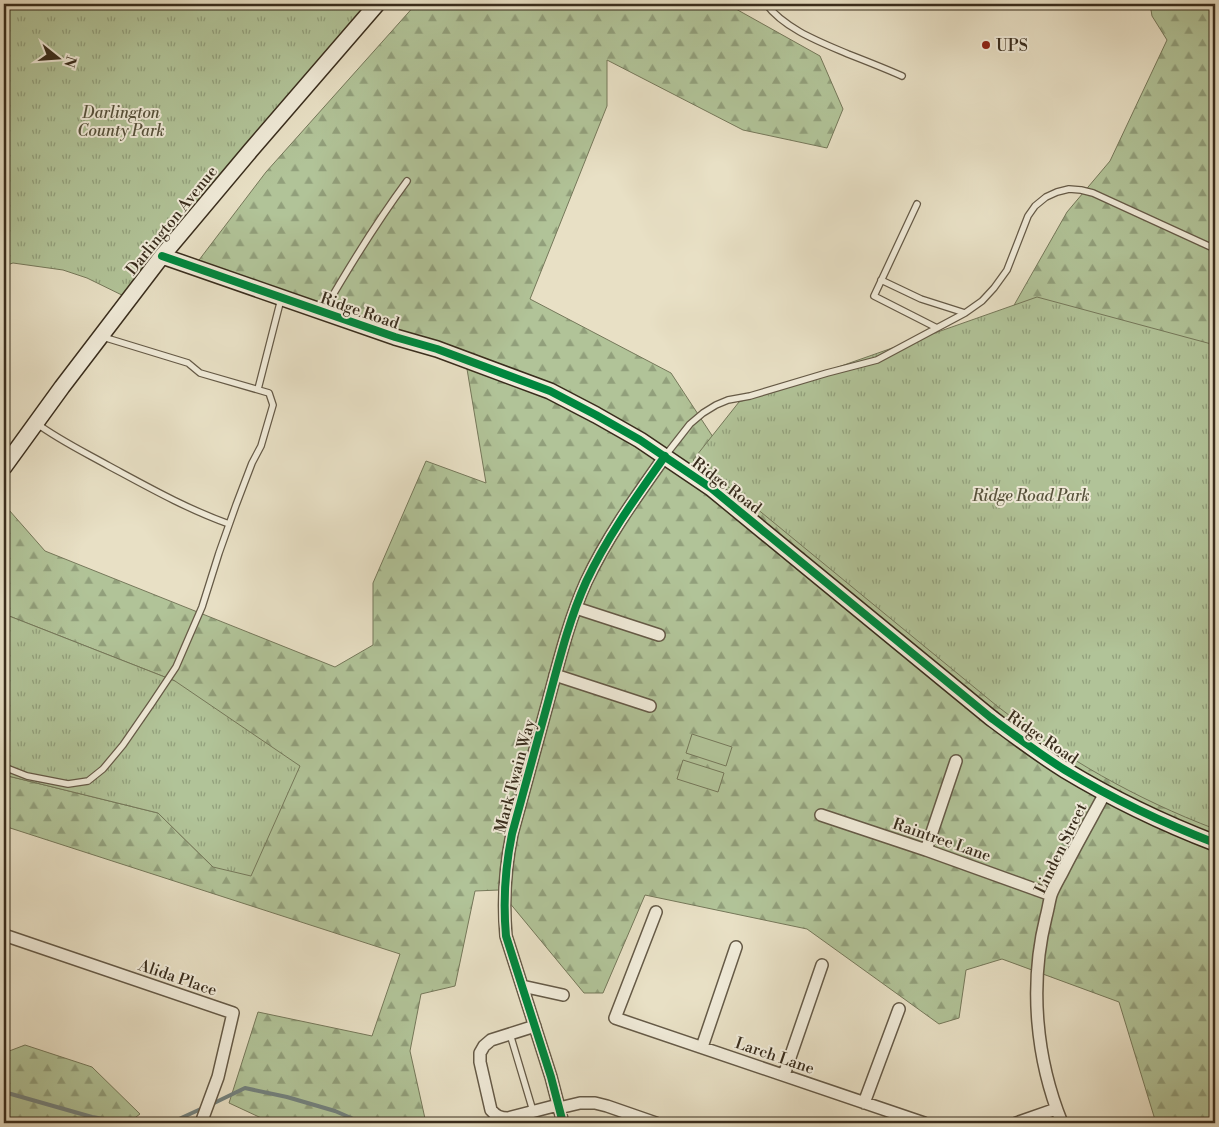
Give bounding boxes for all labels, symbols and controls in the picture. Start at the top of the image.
north arrow [32,32,82,82]
place label: UPS [996,36,1028,56]
marker: UPS [980,39,992,51]
text: N [59,54,80,69]
park label: Darlington County Park [77,103,165,141]
street label: Darlington Avenue [122,162,222,279]
street label: Ridge Road [318,288,402,334]
street label: Ridge Road [688,453,765,518]
park label: Ridge Road Park [971,486,1090,506]
street label: Ridge Road [1003,707,1082,769]
street label: Mark Twain Way [490,717,540,835]
street label: Linden Street [1030,799,1092,897]
street label: Raintree Lane [890,814,993,866]
street label: Alida Place [135,955,219,1001]
street label: Larch Lane [732,1033,817,1079]

